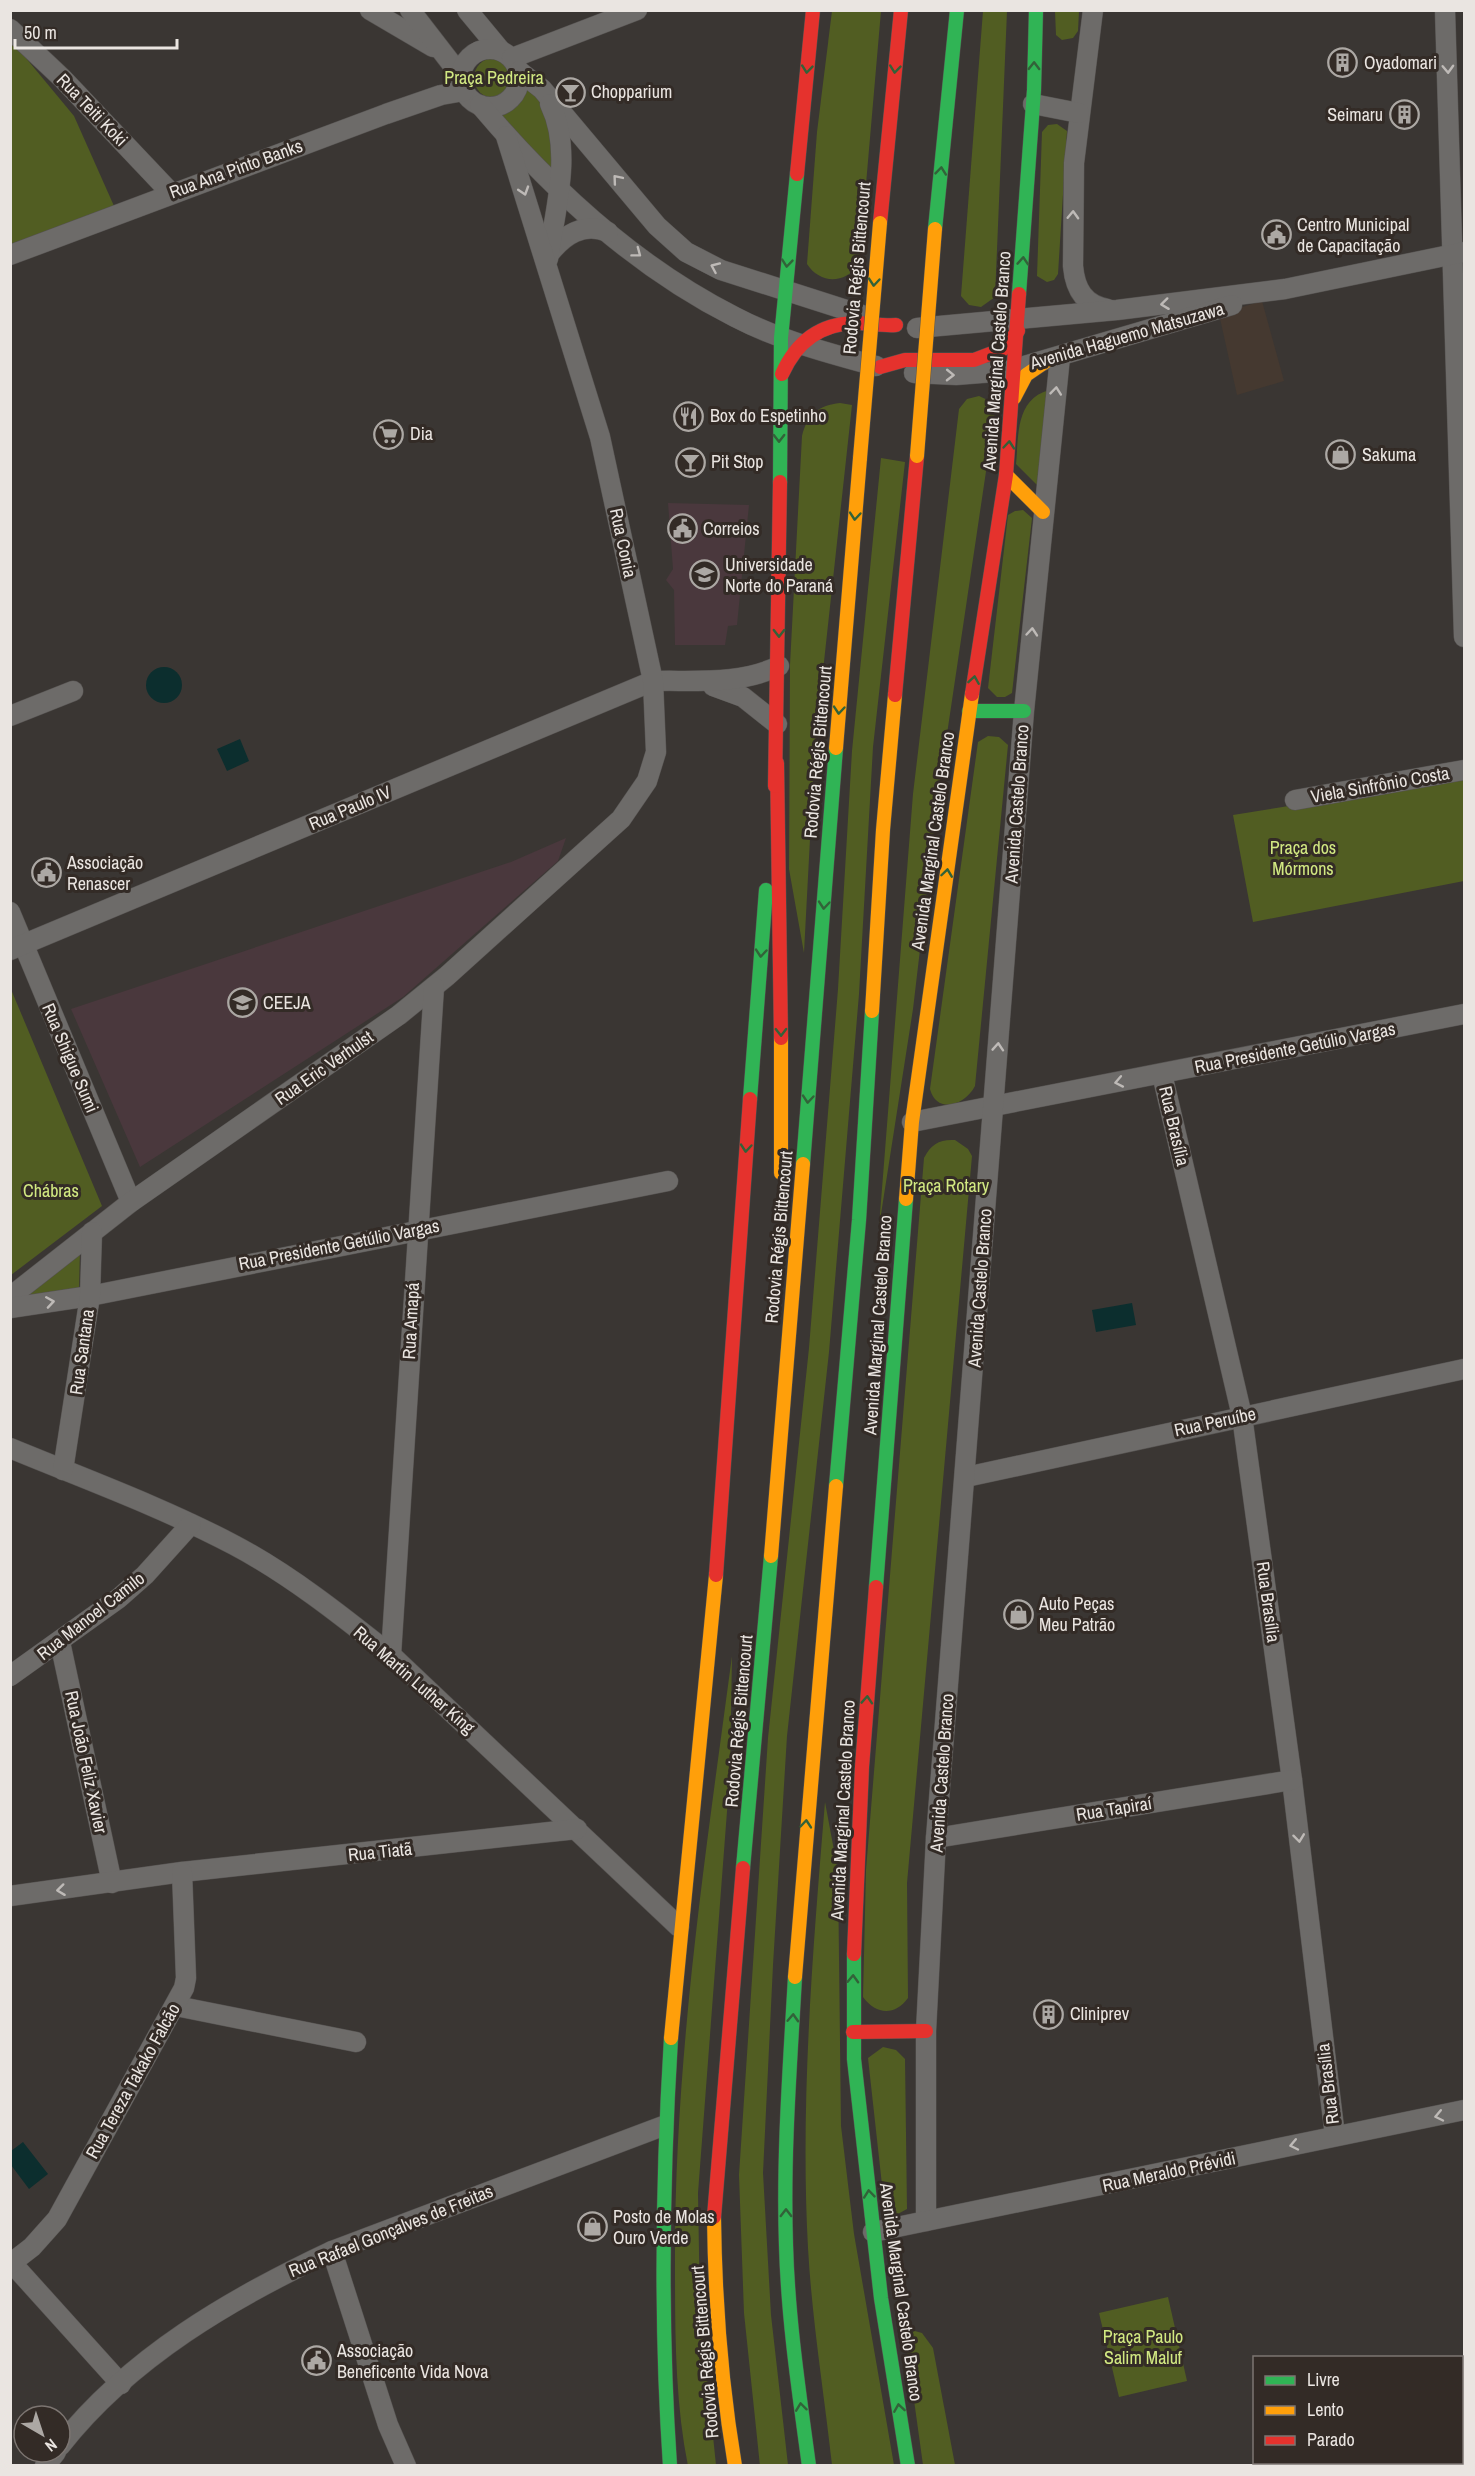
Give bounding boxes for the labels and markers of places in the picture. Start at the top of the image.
building icon: Oyadomari [1327,47,1359,79]
place label: Oyadomari [1364,50,1437,75]
bar icon: Chopparium [554,76,586,108]
place label: Chopparium [591,79,672,104]
building icon: Seimaru [1388,99,1420,131]
place label: Seimaru [1327,102,1383,127]
place label: Centro Municipal de Capacitação [1297,212,1409,258]
public building icon: Centro Municipal de Capacitação [1260,219,1292,251]
restaurant icon: Box do Espetinho [673,400,705,432]
place label: Box do Espetinho [710,403,827,428]
supermarket icon: Dia [373,418,405,450]
place label: Dia [410,421,433,446]
shop icon: Sakuma [1325,439,1357,471]
place label: Sakuma [1362,442,1416,467]
bar icon: Pit Stop [674,446,706,478]
place label: Pit Stop [711,449,764,474]
public building icon: Correios [666,513,698,545]
place label: Correios [703,516,760,541]
place label: Universidade Norte do Paraná [725,552,833,598]
school or university icon: Universidade Norte do Paraná [688,559,720,591]
place label: Associação Renascer [66,850,143,896]
public building icon: Associação Renascer [30,857,62,889]
school or university icon: CEEJA [226,987,258,1019]
place label: CEEJA [263,990,311,1015]
place label: Auto Peças Meu Patrão [1038,1591,1115,1637]
shop icon: Auto Peças Meu Patrão [1002,1598,1034,1630]
building icon: Cliniprev [1033,1998,1065,2030]
place label: Cliniprev [1070,2001,1130,2026]
place label: Posto de Molas Ouro Verde [613,2204,715,2250]
shop icon: Posto de Molas Ouro Verde [576,2211,608,2243]
place label: Associação Beneficente Vida Nova [336,2338,489,2384]
public building icon: Associação Beneficente Vida Nova [300,2345,332,2377]

